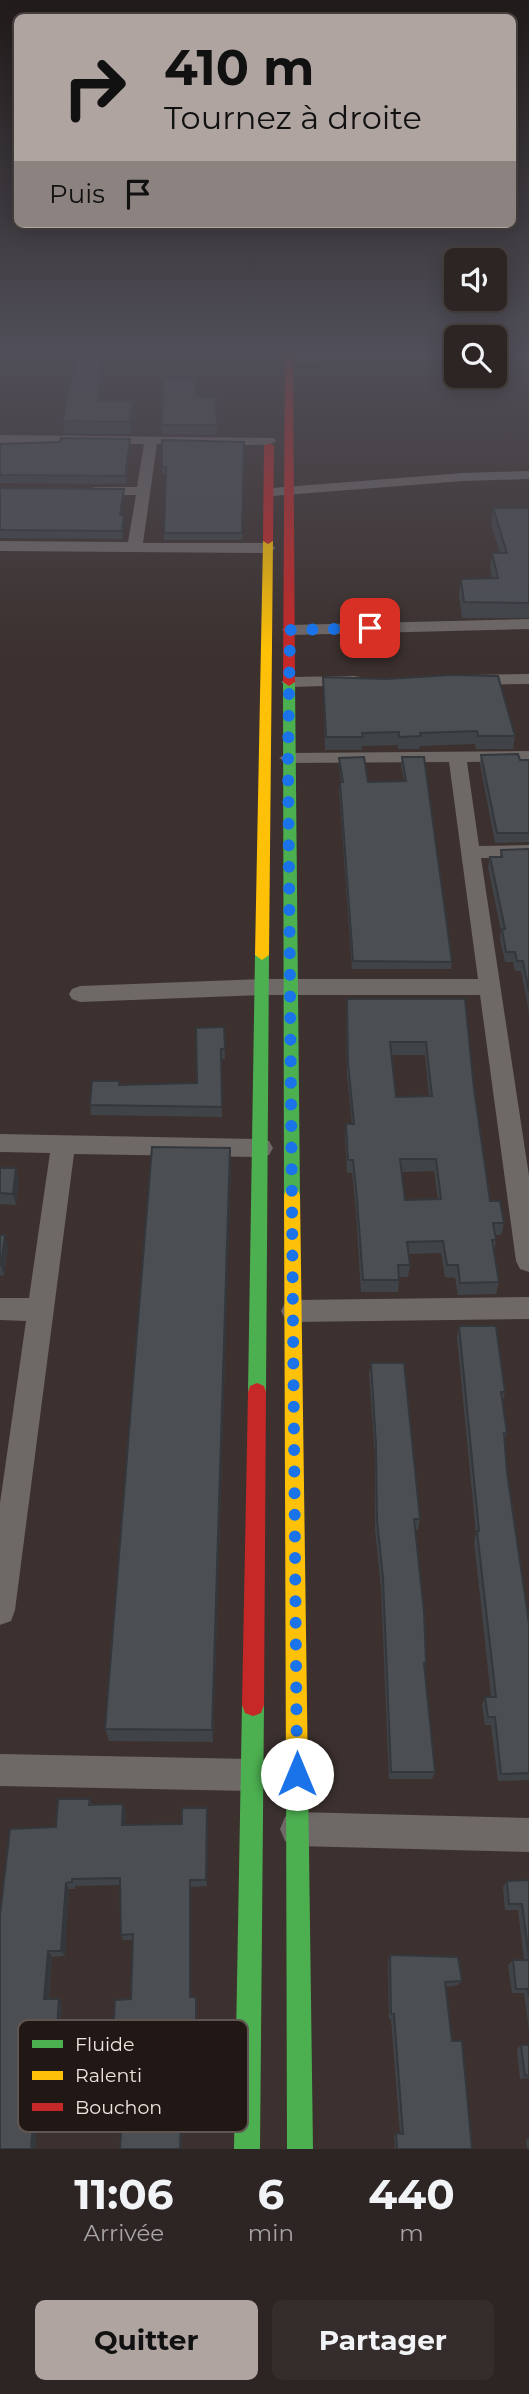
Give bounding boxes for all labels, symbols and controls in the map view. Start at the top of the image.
text: 410 m [164,38,314,97]
icon: right [49,42,140,133]
text: Tournez à droite [164,98,422,137]
icon: arrive [119,175,157,213]
text: Puis [49,178,105,210]
map controls [444,248,507,388]
button: sound [444,248,507,311]
button: search [444,325,507,388]
pin [340,598,400,658]
icon: arrive [351,609,389,647]
position arrow [260,1737,334,1811]
legend [18,2020,248,2132]
text: Fluide [75,2033,134,2056]
text: Ralenti [75,2064,142,2087]
text: Bouchon [75,2096,162,2119]
text: 11:06 [74,2168,174,2220]
text: 6 [258,2168,284,2220]
text: 440 [368,2168,455,2220]
text: Arrivée [84,2219,164,2247]
text: min [248,2219,294,2247]
text: m [399,2219,424,2247]
button: Quitter [35,2300,258,2380]
button: Partager [272,2300,494,2380]

